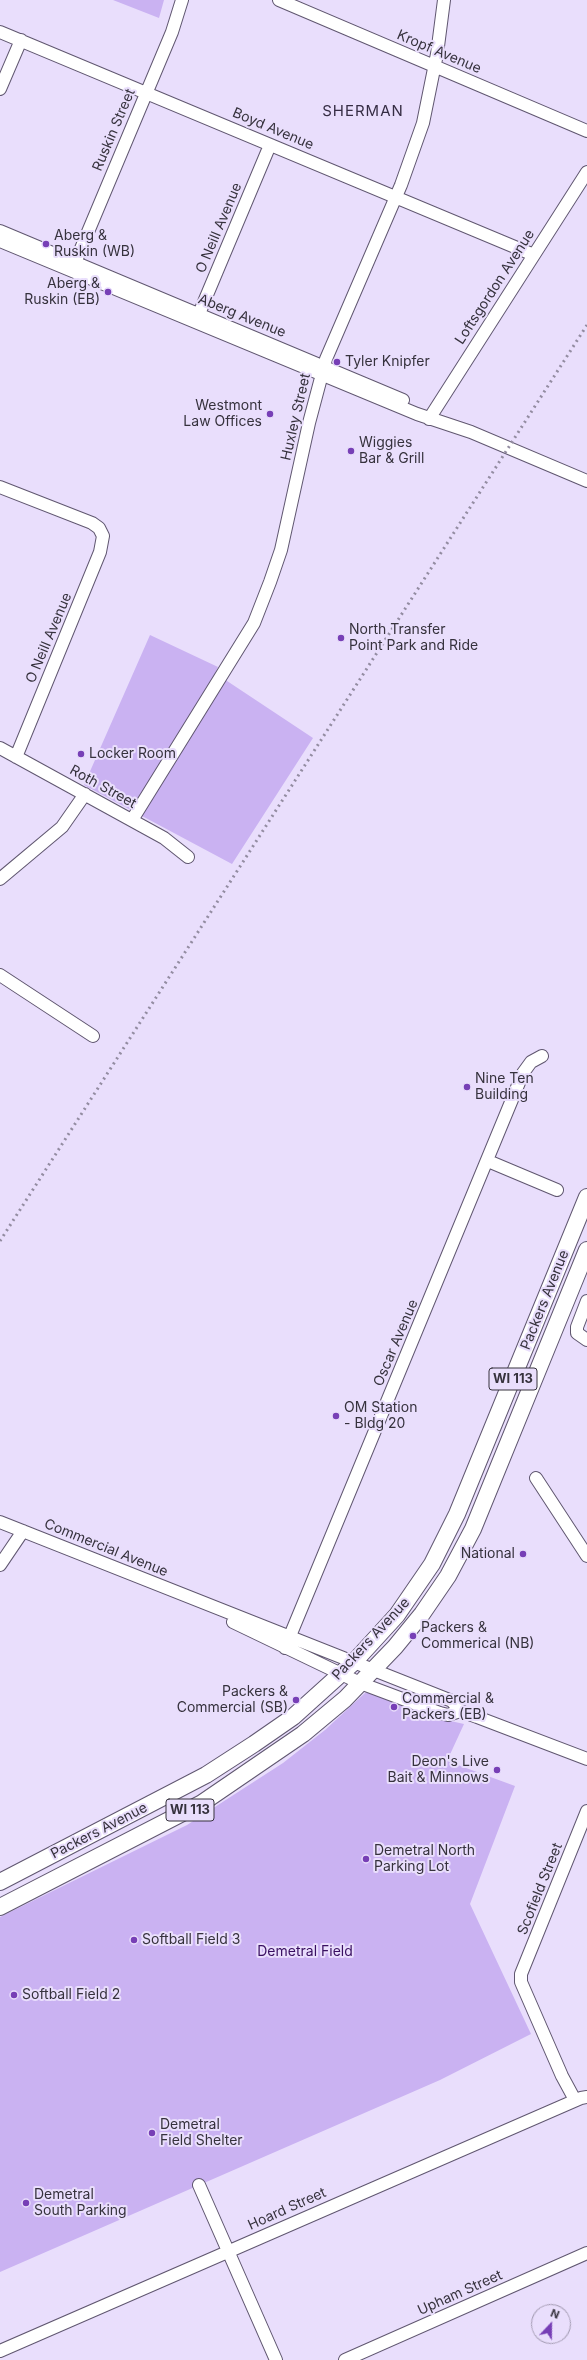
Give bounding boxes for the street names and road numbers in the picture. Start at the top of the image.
street label: Kropf Avenue [394,27,484,77]
street label: Ruskin Street [89,86,139,174]
street label: Boyd Avenue [230,104,316,154]
street label: O Neill Avenue [192,180,246,276]
street label: Loftsgordon Avenue [452,227,538,347]
street label: Aberg Avenue [196,291,288,341]
street label: Huxley Street [278,372,314,462]
street label: O Neill Avenue [22,590,76,686]
street label: Roth Street [67,762,139,812]
street label: Packers Avenue [517,1248,573,1352]
street label: Oscar Avenue [370,1297,422,1389]
road number: WI 113 [489,1368,537,1390]
street label: Commercial Avenue [42,1515,170,1581]
street label: Packers Avenue [329,1594,413,1684]
street label: Packers Avenue [48,1799,150,1863]
road number: WI 113 [166,1799,214,1821]
street label: Scofield Street [514,1841,566,1937]
street label: Hoard Street [245,2184,329,2234]
street label: Upham Street [415,2267,505,2319]

